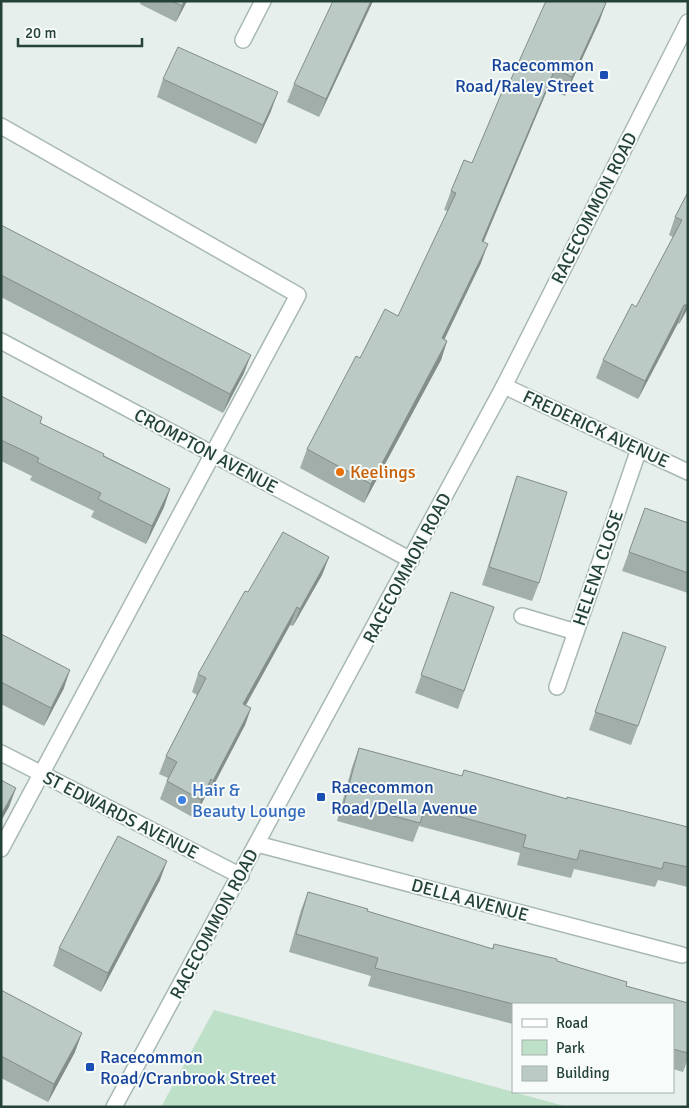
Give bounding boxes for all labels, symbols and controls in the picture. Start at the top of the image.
scale bar [18,15,141,47]
text: 20 m [25,24,56,42]
place label: Racecommon Road/Raley Street [455,54,594,97]
marker: Racecommon Road/Raley Street [598,69,610,81]
street label: RACECOMMON ROAD [546,129,642,287]
street label: FREDERICK AVENUE [519,385,673,473]
street label: CROMPTON AVENUE [130,404,282,498]
place label: Keelings [350,461,416,483]
marker: Keelings [334,466,346,478]
street label: RACECOMMON ROAD [358,489,456,647]
street label: HELENA CLOSE [568,507,628,629]
street label: ST EDWARDS AVENUE [40,766,202,864]
place label: Racecommon Road/Della Avenue [331,776,478,819]
place label: Hair & Beauty Lounge [192,779,306,822]
marker: Racecommon Road/Della Avenue [315,791,327,803]
marker: Hair & Beauty Lounge [176,794,188,806]
street label: RACECOMMON ROAD [165,845,263,1003]
street label: DELLA AVENUE [409,874,531,926]
legend [512,1003,674,1093]
text: Road [556,1014,588,1032]
text: Park [556,1039,585,1057]
place label: Racecommon Road/Cranbrook Street [100,1046,276,1089]
marker: Racecommon Road/Cranbrook Street [84,1061,96,1073]
text: Building [556,1064,610,1082]

